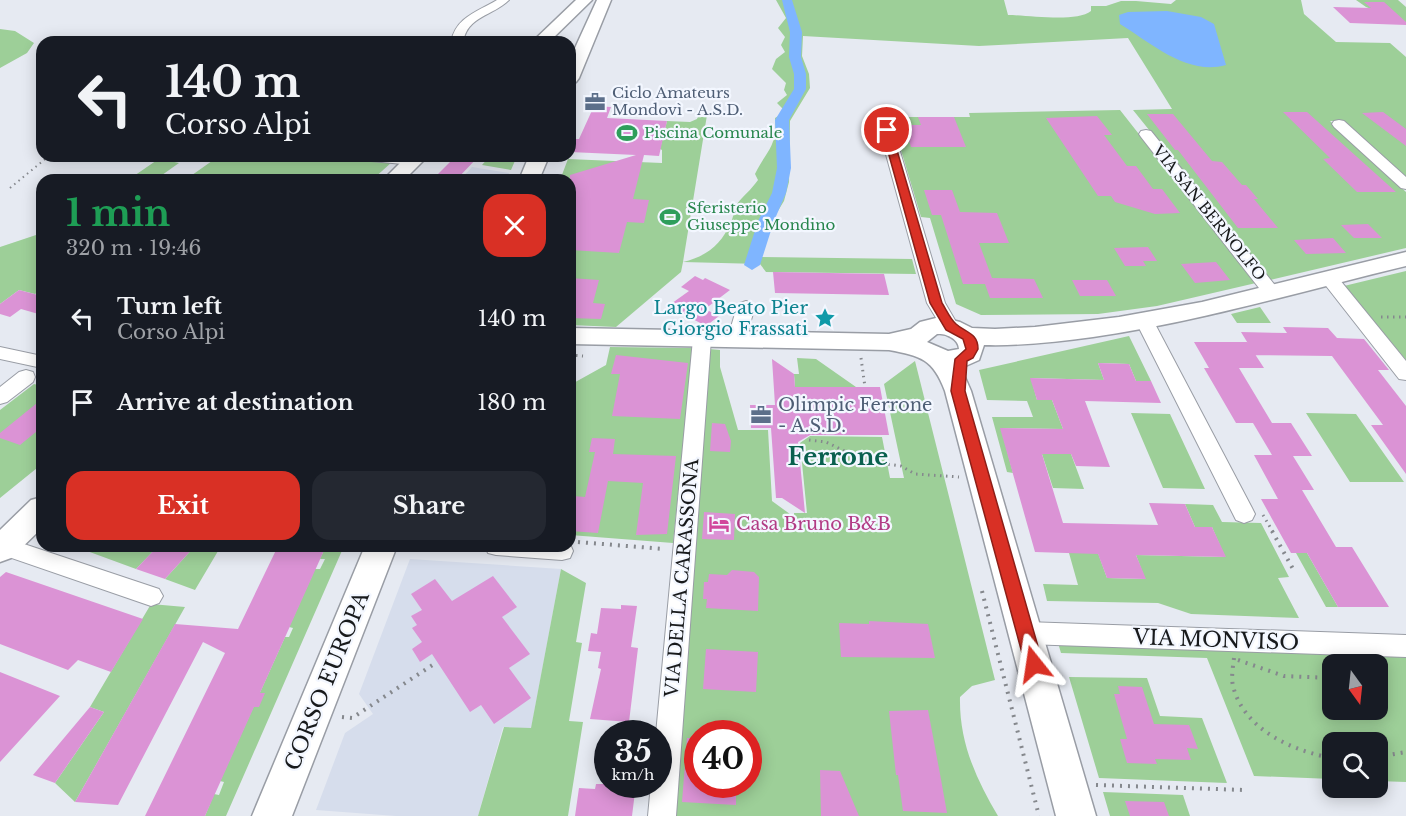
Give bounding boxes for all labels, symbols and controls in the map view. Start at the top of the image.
text: 140 m [165,56,301,108]
icon: left [66,60,144,138]
place label: Ciclo Amateurs Mondovì - A.S.D. [612,83,743,119]
office icon: Ciclo Amateurs Mondovì - A.S.D. [583,90,607,114]
pin [861,104,912,155]
text: Corso Alpi [165,108,311,141]
icon: arrive [870,113,903,146]
sports icon: Piscina Comunale [615,121,639,145]
place label: Piscina Comunale [644,123,782,142]
street label: VIA SAN BERNOLFO [1148,140,1270,284]
text: 1 min [66,191,170,236]
button: close [483,194,546,257]
place label: Sferisterio Giuseppe Mondino [687,198,836,234]
sports icon: Sferisterio Giuseppe Mondino [658,205,682,229]
text: 320 m · 19:46 [66,236,201,260]
text: Turn left [117,293,222,320]
place label: Largo Beato Pier Giorgio Frassati [653,297,808,340]
icon: left [66,302,99,335]
text: 140 m [478,305,546,332]
place icon: Largo Beato Pier Giorgio Frassati [813,306,837,330]
text: Corso Alpi [117,320,225,344]
icon: arrive [66,386,99,419]
text: Arrive at destination [117,389,354,416]
text: 180 m [477,389,546,416]
place label: Olimpic Ferrone - A.S.D. [778,394,932,437]
office icon: Olimpic Ferrone - A.S.D. [749,403,773,427]
district label: Ferrone [788,442,888,471]
street label: VIA DELLA CARASSONA [661,457,703,699]
button: Exit [66,471,300,540]
button: Share [312,471,546,540]
hotel icon: Casa Bruno B&B [707,512,731,536]
place label: Casa Bruno B&B [736,513,891,535]
street label: CORSO EUROPA [279,587,375,774]
street label: VIA MONVISO [1131,624,1300,656]
position arrow [1002,632,1066,696]
north arrow [1322,654,1388,720]
map controls [1322,654,1388,798]
speed limit sign: 40 [684,720,762,798]
button: search [1322,732,1388,798]
text: 35 [615,733,651,770]
text: km/h [612,765,654,784]

